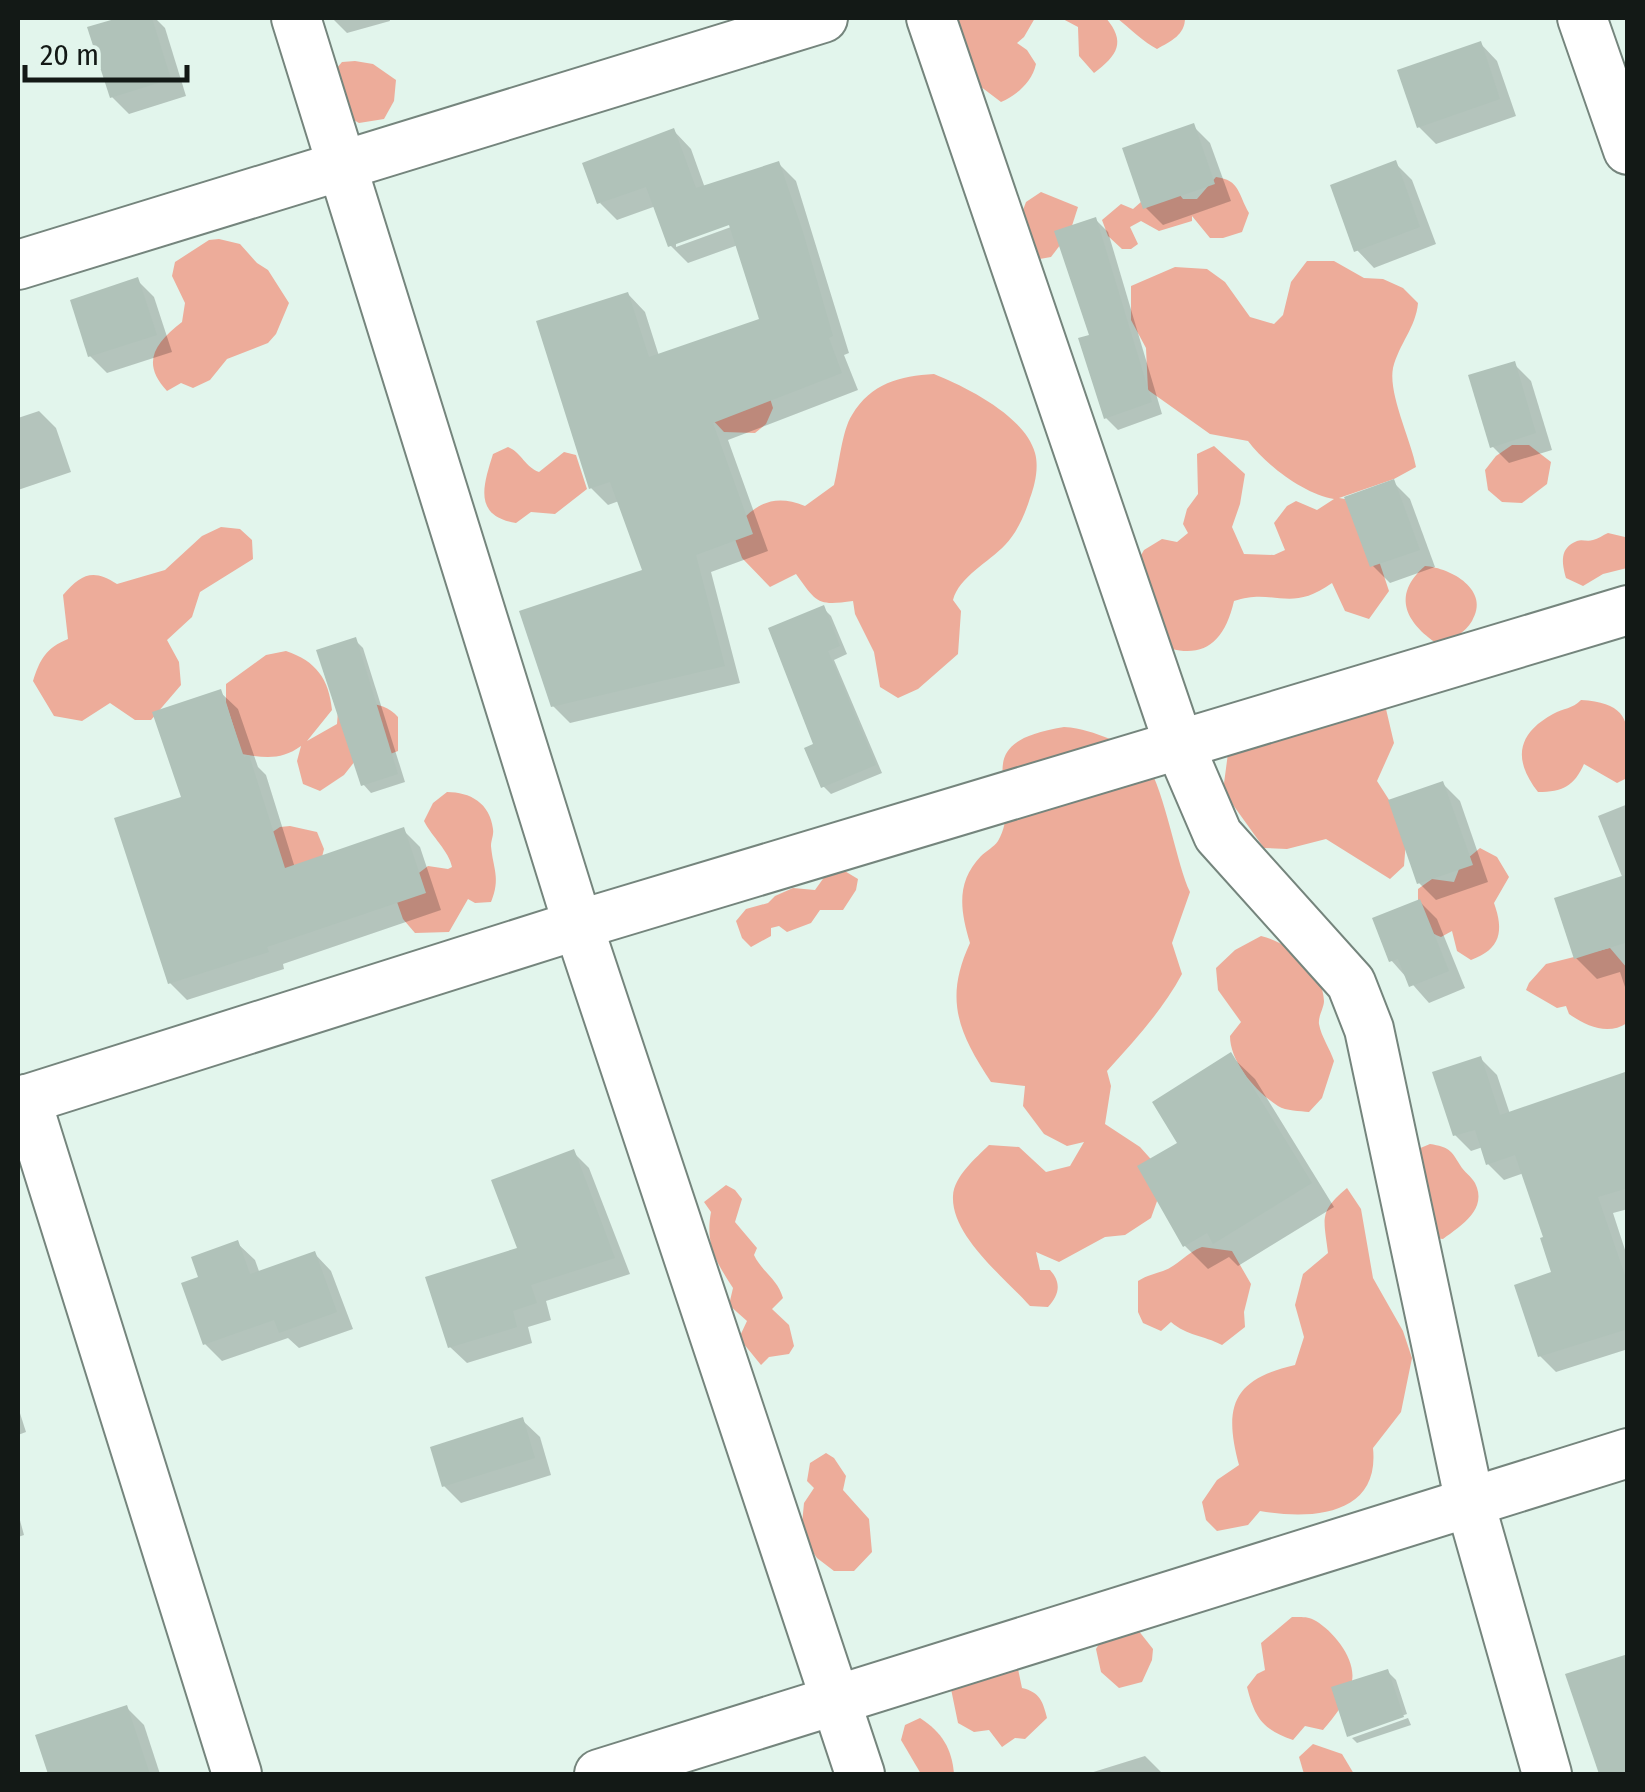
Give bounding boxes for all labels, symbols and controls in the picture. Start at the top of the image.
scale bar [25,20,188,82]
text: 20 m [40,37,99,73]

